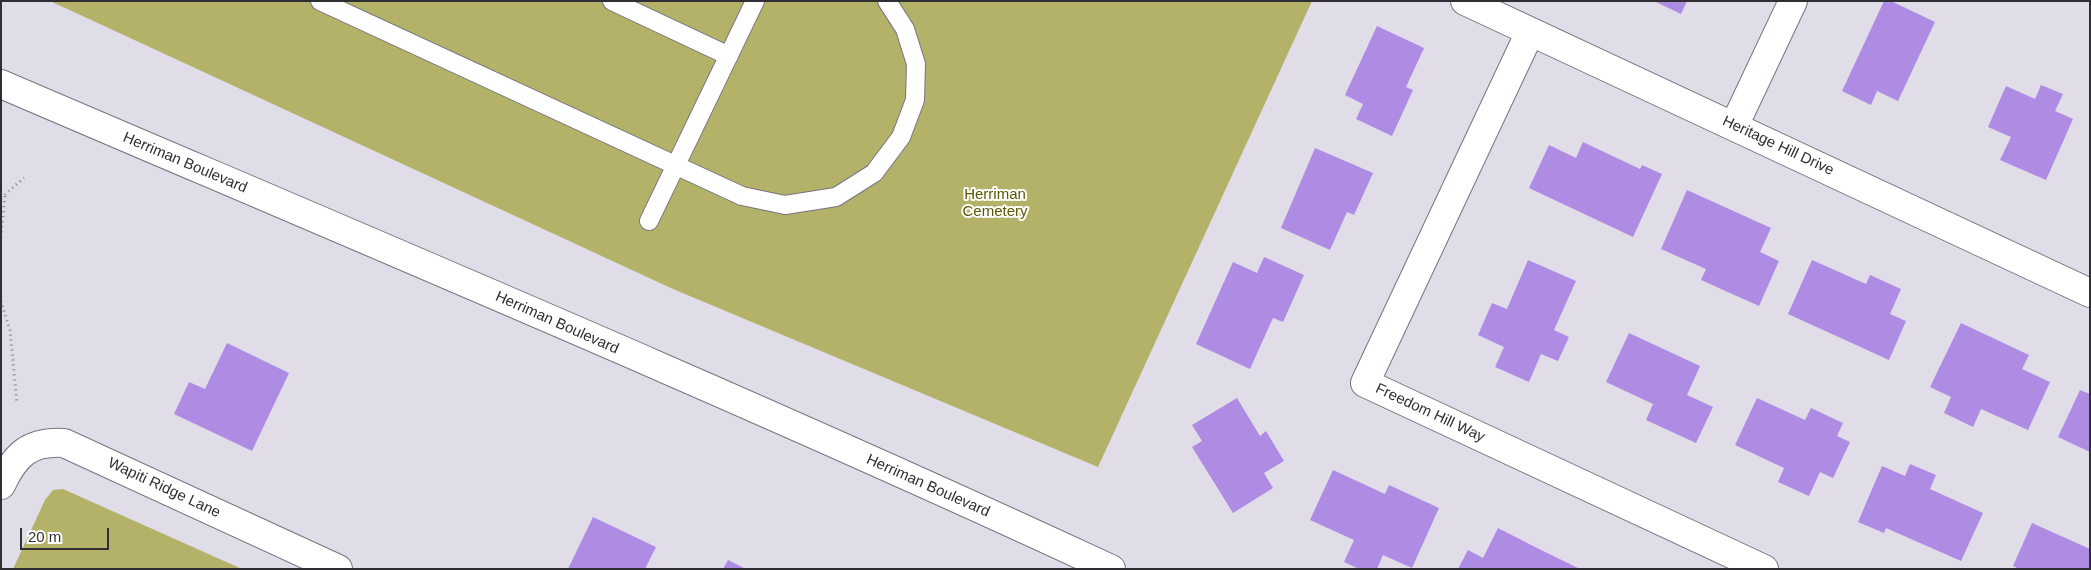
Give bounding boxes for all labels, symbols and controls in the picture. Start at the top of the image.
street label: Heritage Hill Drive [1719,112,1837,180]
street label: Herriman Boulevard [120,129,250,197]
park label: Herriman Cemetery [962,186,1028,221]
street label: Herriman Boulevard [492,288,622,358]
street label: Freedom Hill Way [1372,380,1488,446]
street label: Herriman Boulevard [863,451,993,521]
street label: Wapiti Ridge Lane [105,454,223,522]
scale bar [22,518,111,550]
text: 20 m [28,528,61,545]

